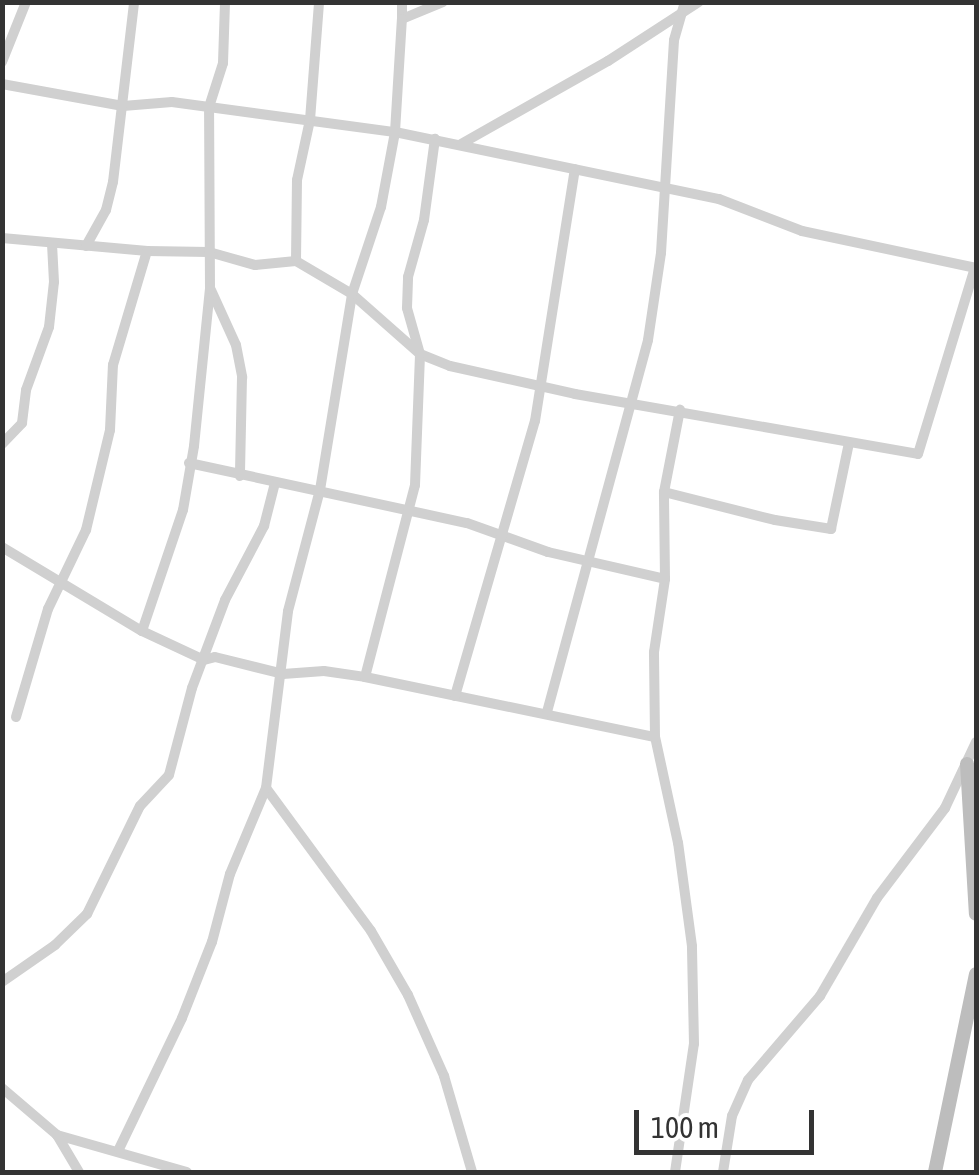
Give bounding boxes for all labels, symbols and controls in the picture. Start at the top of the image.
scale bar [639,1090,819,1152]
text: 100 m [651,1110,719,1144]

